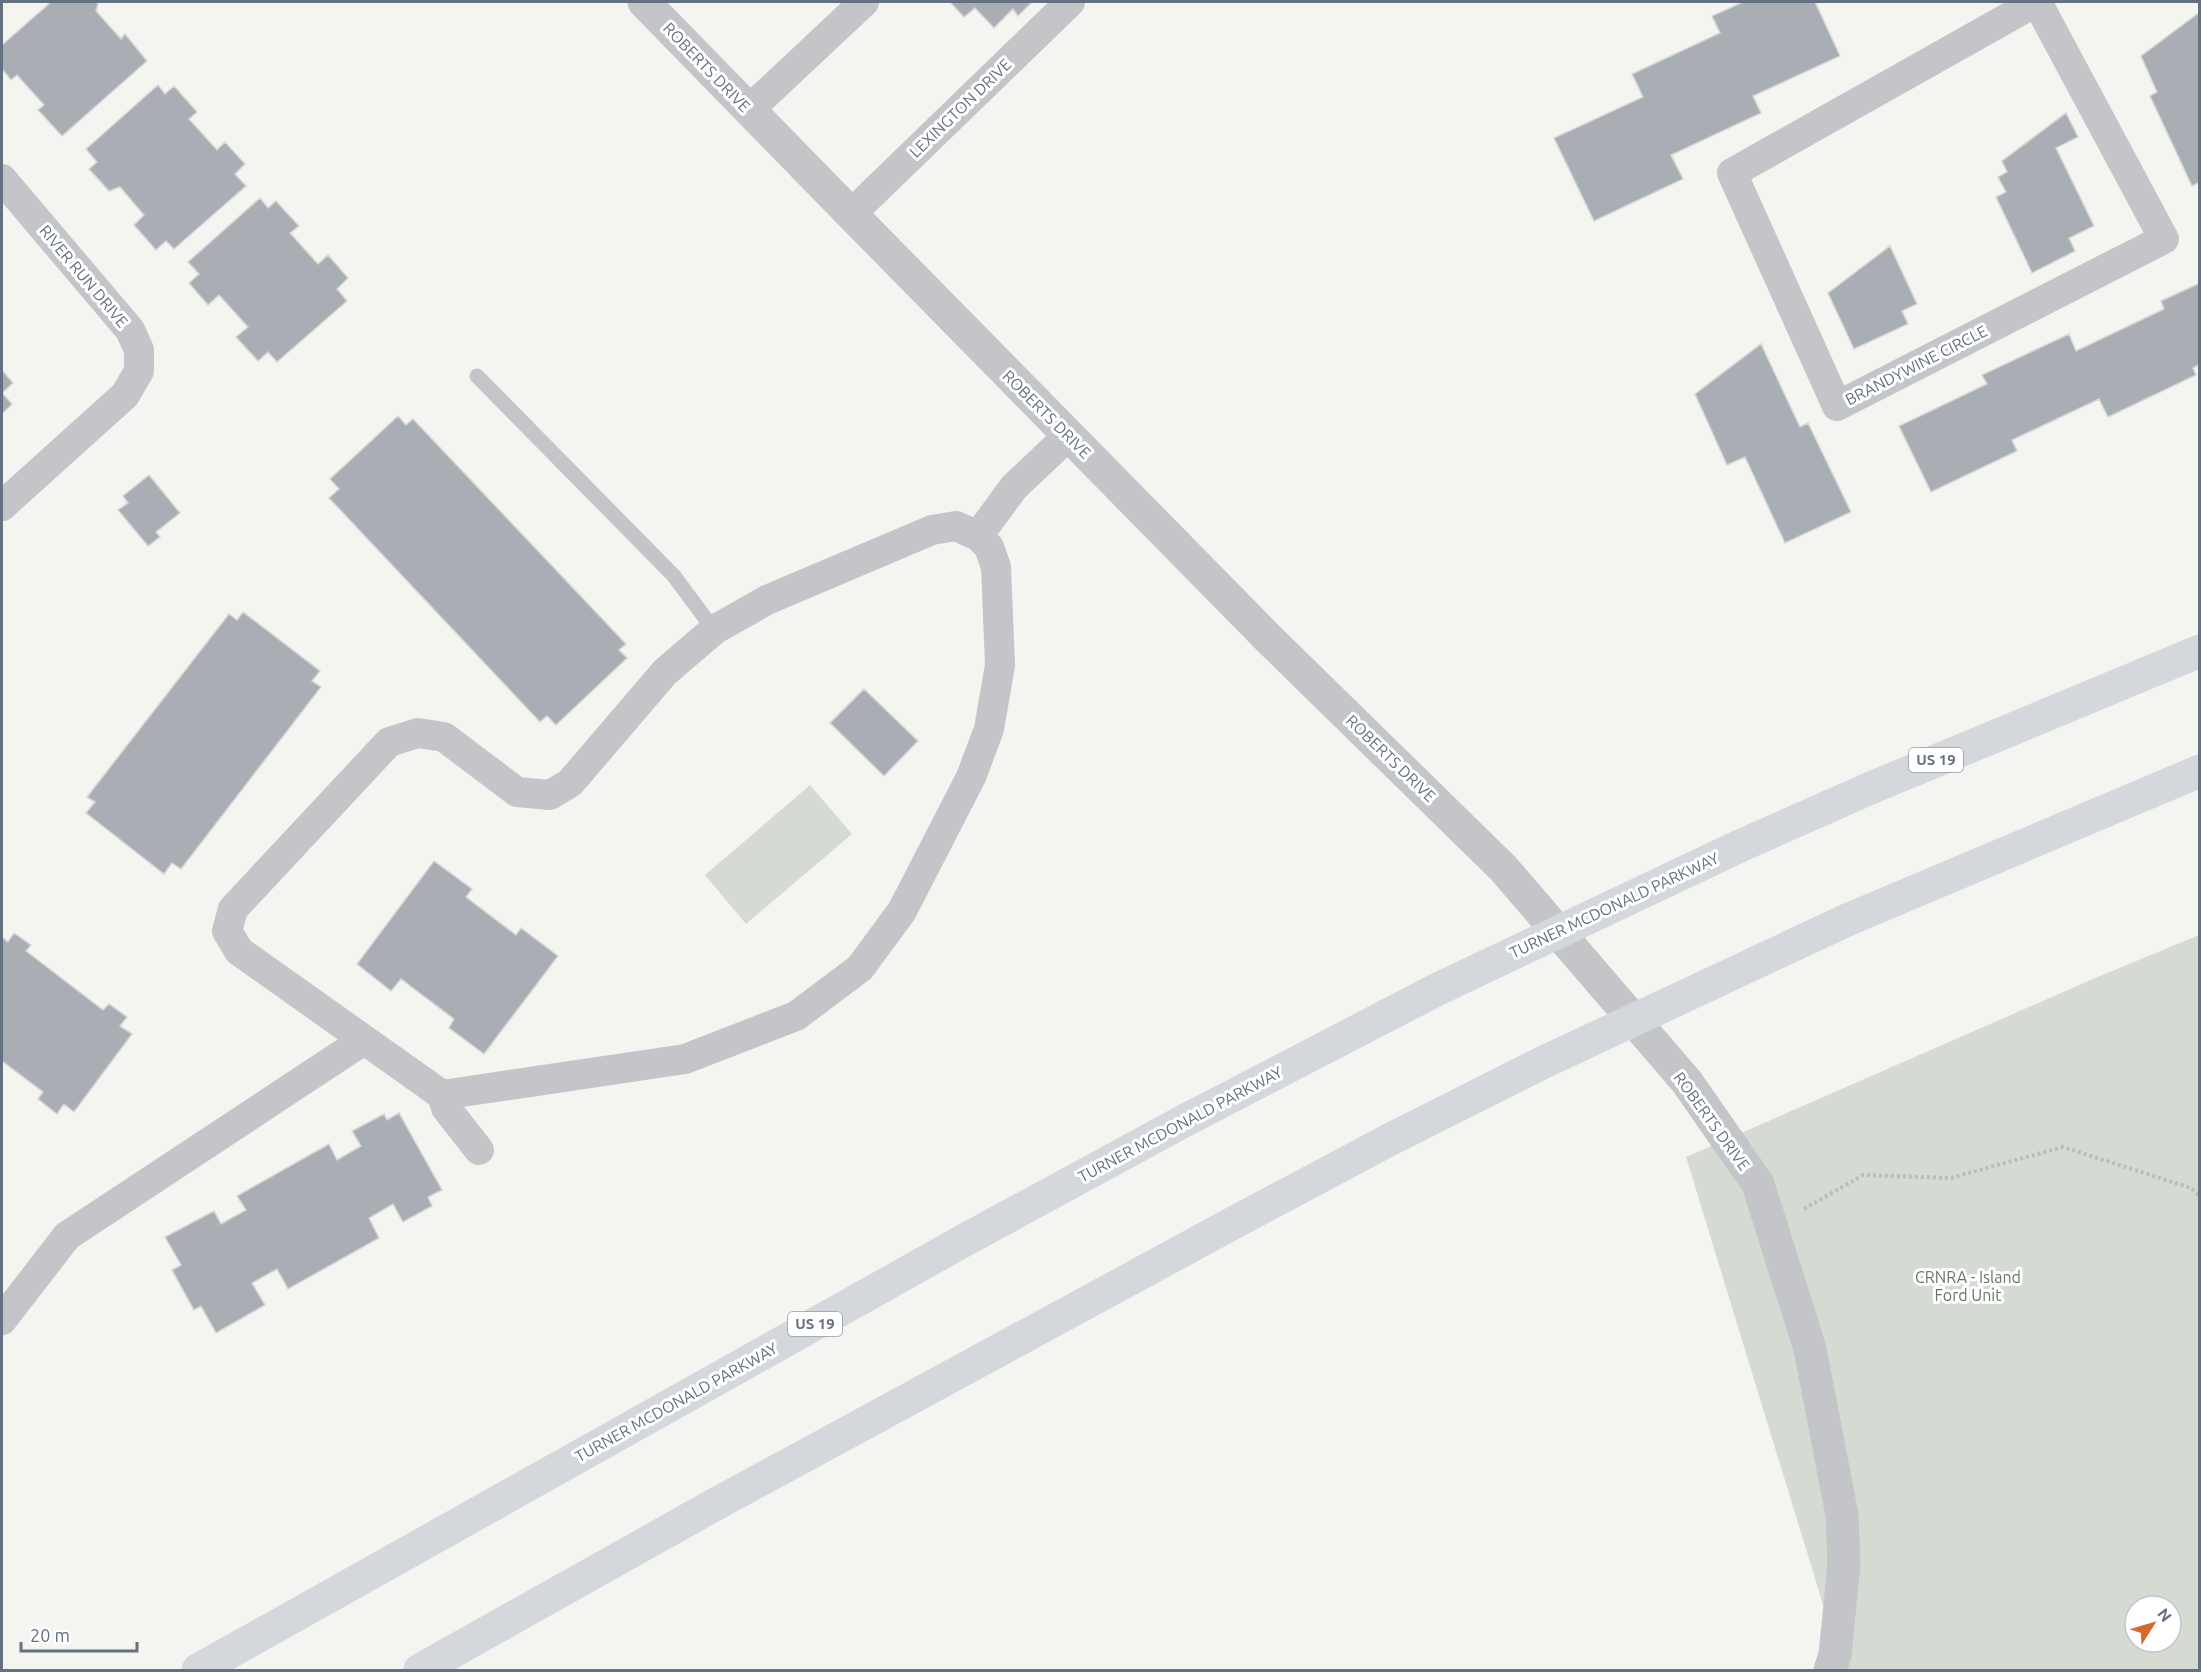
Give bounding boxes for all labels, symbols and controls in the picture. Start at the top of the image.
street label: ROBERTS DRIVE [660,19,754,115]
street label: LEXINGTON DRIVE [906,55,1014,161]
street label: RIVER RUN DRIVE [36,221,132,331]
street label: BRANDYWINE CIRCLE [1842,321,1990,409]
street label: ROBERTS DRIVE [999,366,1095,462]
street label: ROBERTS DRIVE [1343,711,1439,805]
road number: US 19 [1909,748,1963,772]
street label: TURNER MCDONALD PARKWAY [1507,848,1722,961]
street label: TURNER MCDONALD PARKWAY [1075,1062,1286,1186]
street label: ROBERTS DRIVE [1670,1068,1754,1174]
park label: CRNRA - Island Ford Unit [1915,1268,2021,1304]
road number: US 19 [788,1312,842,1336]
street label: TURNER MCDONALD PARKWAY [572,1338,781,1465]
north arrow [2123,1594,2183,1654]
text: N [2154,1605,2176,1625]
scale bar [21,1615,136,1653]
text: 20 m [30,1625,70,1645]

